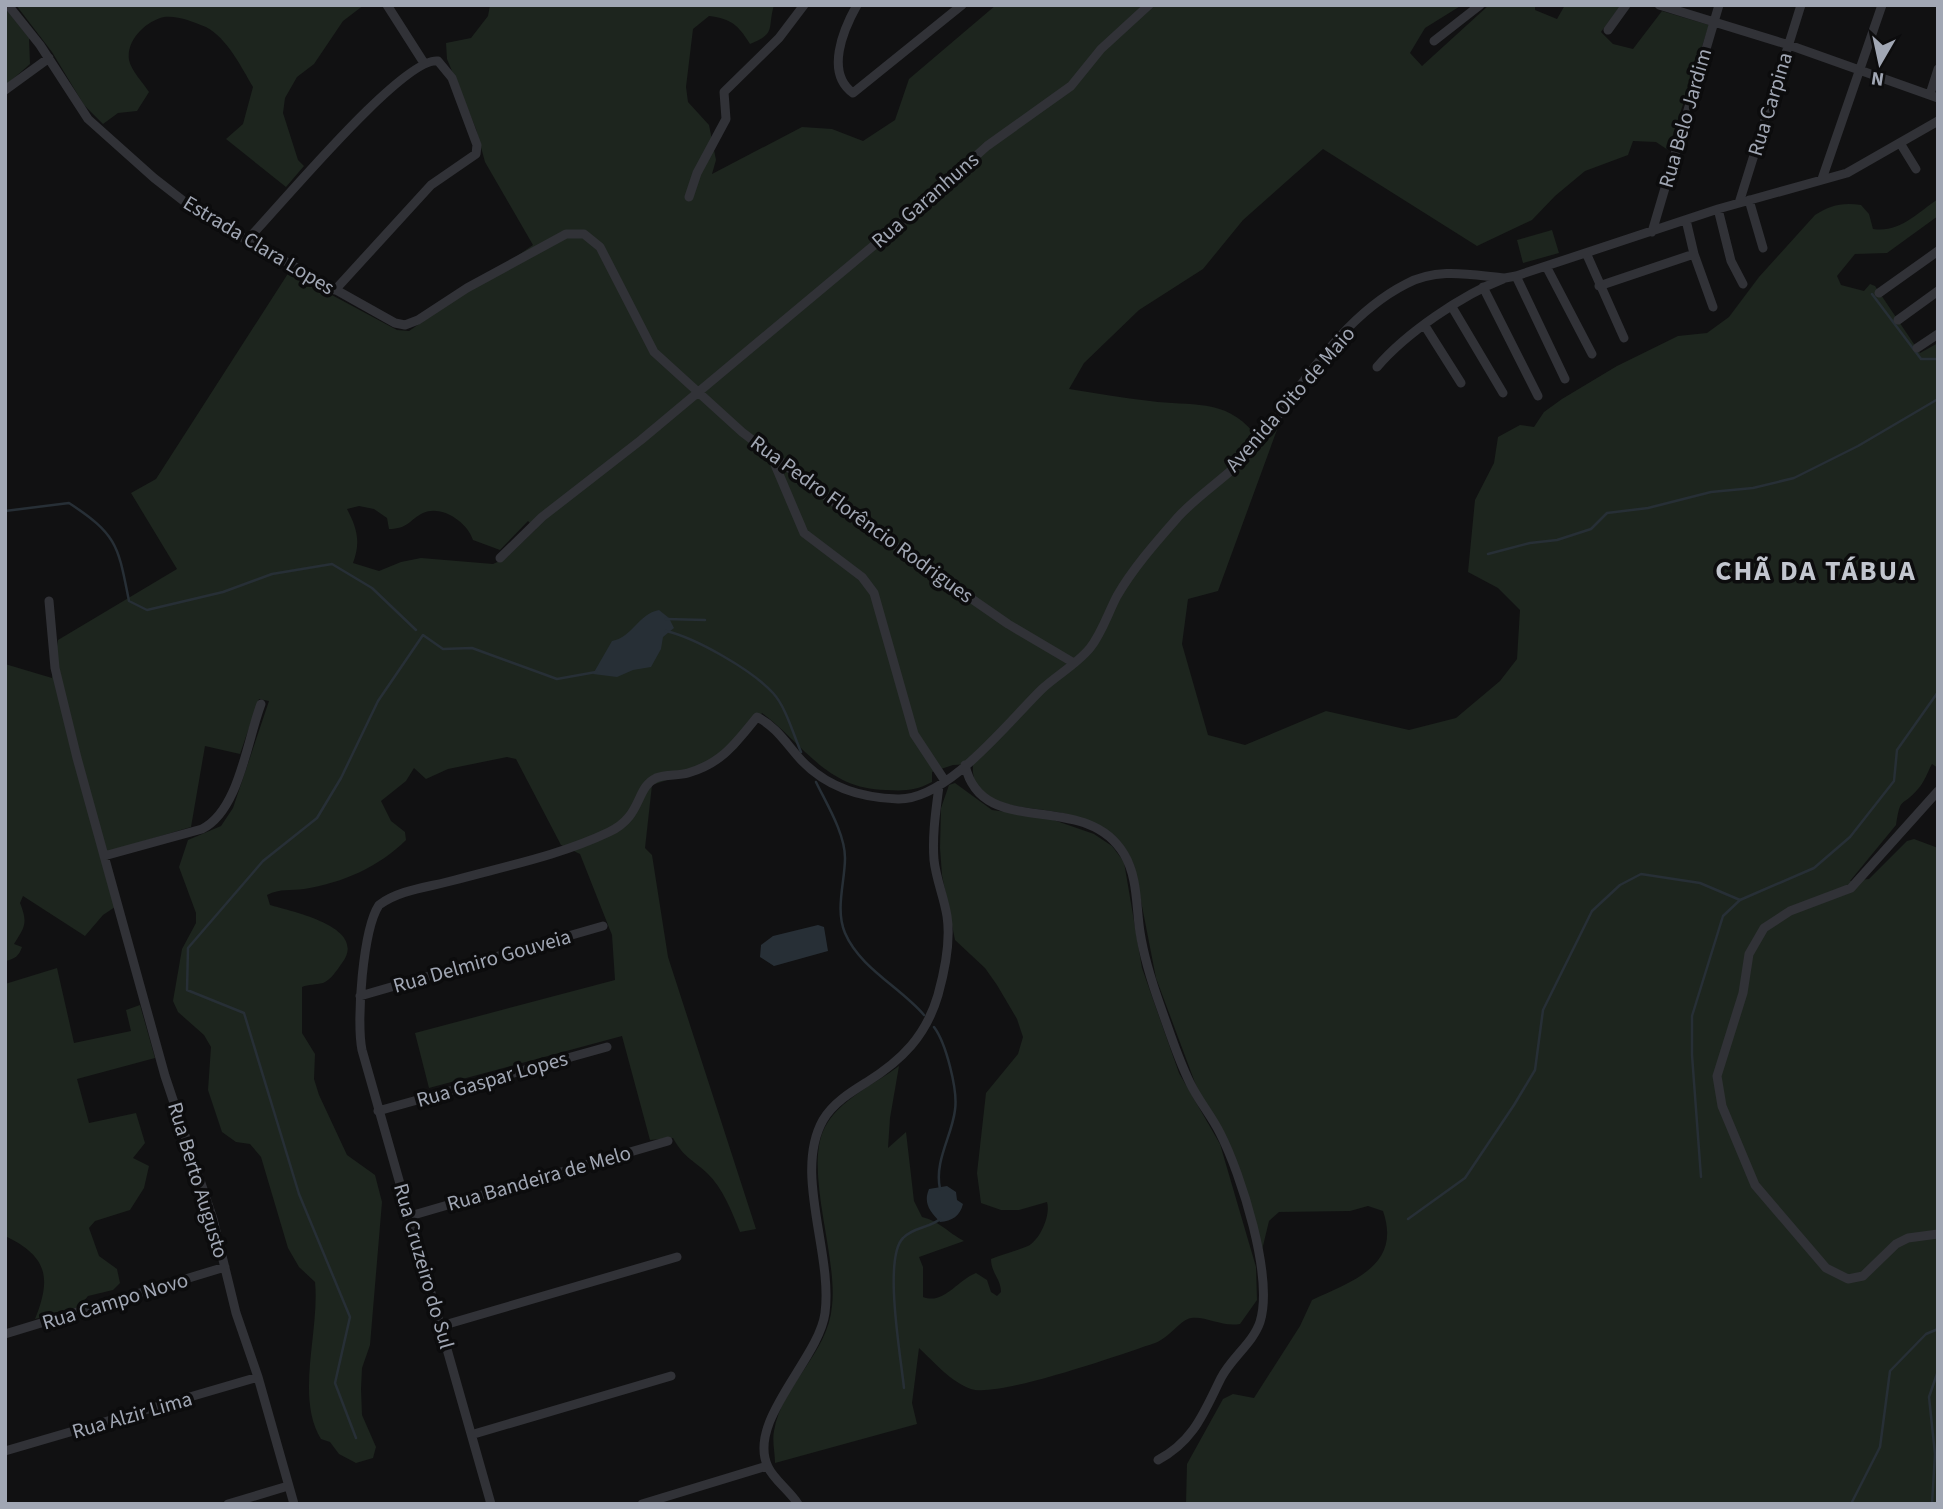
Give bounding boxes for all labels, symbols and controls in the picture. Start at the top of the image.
north arrow [1845,28,1915,98]
street label: Rua Belo Jardim [1651,45,1719,191]
street label: Rua Carpina [1740,48,1800,160]
text: N [1869,64,1886,93]
street label: Rua Garanhuns [865,145,985,255]
street label: Estrada Clara Lopes [178,188,341,302]
street label: Avenida Oito de Maio [1218,319,1362,479]
street label: Rua Pedro Florêncio Rodrigues [744,428,980,610]
district label: CHÃ DA TÁBUA [1715,551,1917,591]
street label: Rua Delmiro Gouveia [390,921,574,1001]
street label: Rua Gaspar Lopes [413,1043,571,1115]
street label: Rua Berto Augusto [160,1098,236,1262]
street label: Rua Bandeira de Melo [444,1137,634,1219]
street label: Rua Cruzeiro do Sul [386,1180,462,1352]
street label: Rua Campo Novo [38,1265,192,1337]
street label: Rua Alzir Lima [68,1384,196,1446]

